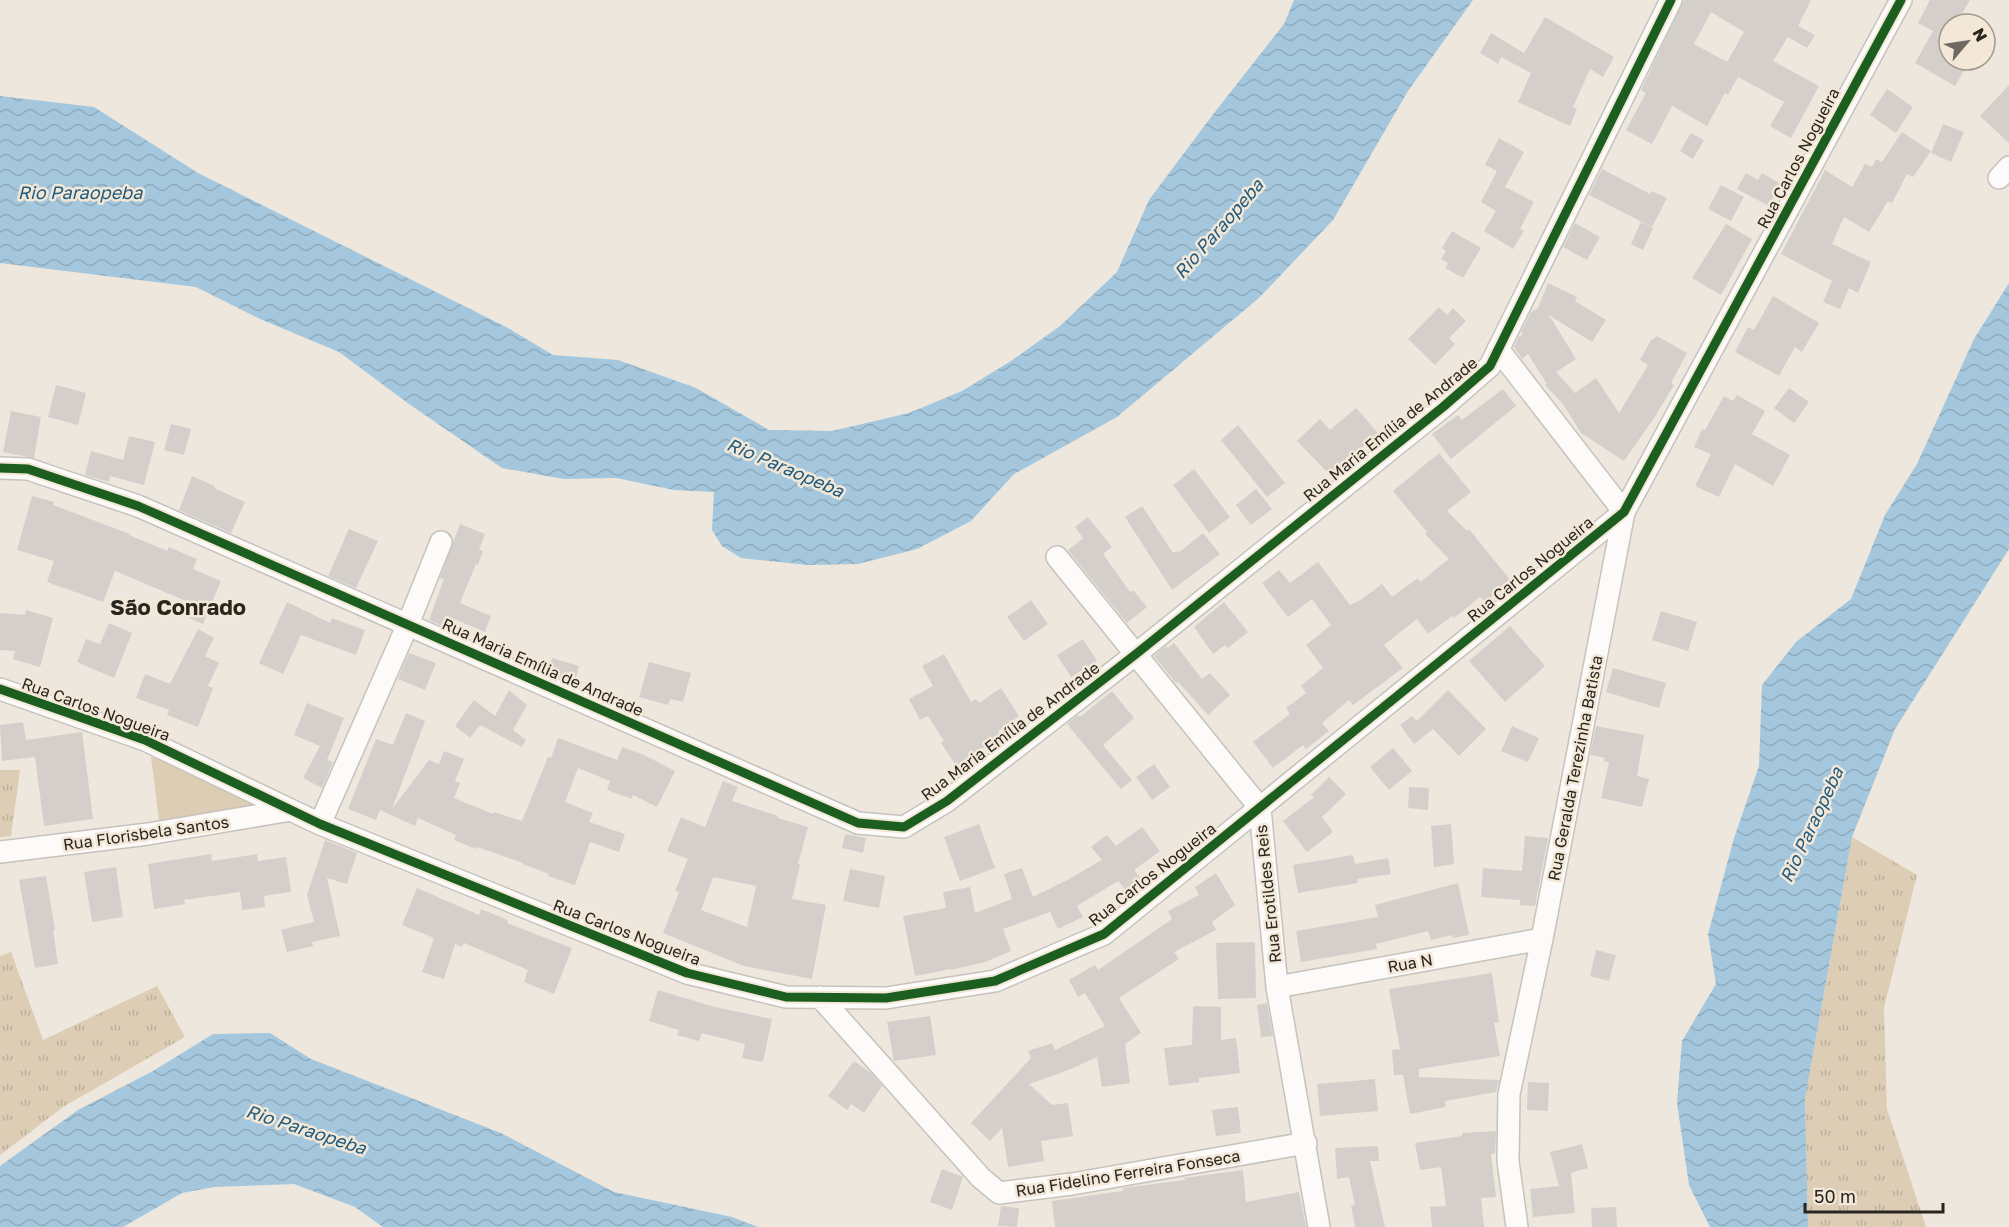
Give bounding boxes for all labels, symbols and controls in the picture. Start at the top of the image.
north arrow [1937,12,1997,72]
text: N [1968,25,1992,45]
street label: Rua Carlos Nogueira [1752,84,1844,232]
water label: Rio Paraopeba [1169,173,1268,283]
water label: Rio Paraopeba [18,181,143,203]
street label: Rua Maria Emília de Andrade [1299,353,1481,505]
water label: Rio Paraopeba [724,433,848,502]
street label: Rua Carlos Nogueira [1463,512,1597,626]
district label: São Conrado [110,593,246,620]
street label: Rua Maria Emília de Andrade [439,613,647,721]
street label: Rua Geralda Terezinha Batista [1543,654,1607,882]
street label: Rua Maria Emília de Andrade [917,657,1103,805]
street label: Rua Carlos Nogueira [19,673,173,745]
water label: Rio Paraopeba [1775,763,1848,886]
street label: Rua Florisbela Santos [62,811,230,855]
street label: Rua Carlos Nogueira [1084,818,1220,930]
street label: Rua Erotildes Reis [1251,824,1285,964]
street label: Rua Carlos Nogueira [550,895,704,969]
street label: Rua N [1386,949,1434,977]
water label: Rio Paraopeba [244,1099,370,1159]
street label: Rua Fidelino Ferreira Fonseca [1014,1145,1242,1201]
scale bar [1805,1176,1943,1214]
text: 50 m [1814,1185,1856,1207]

